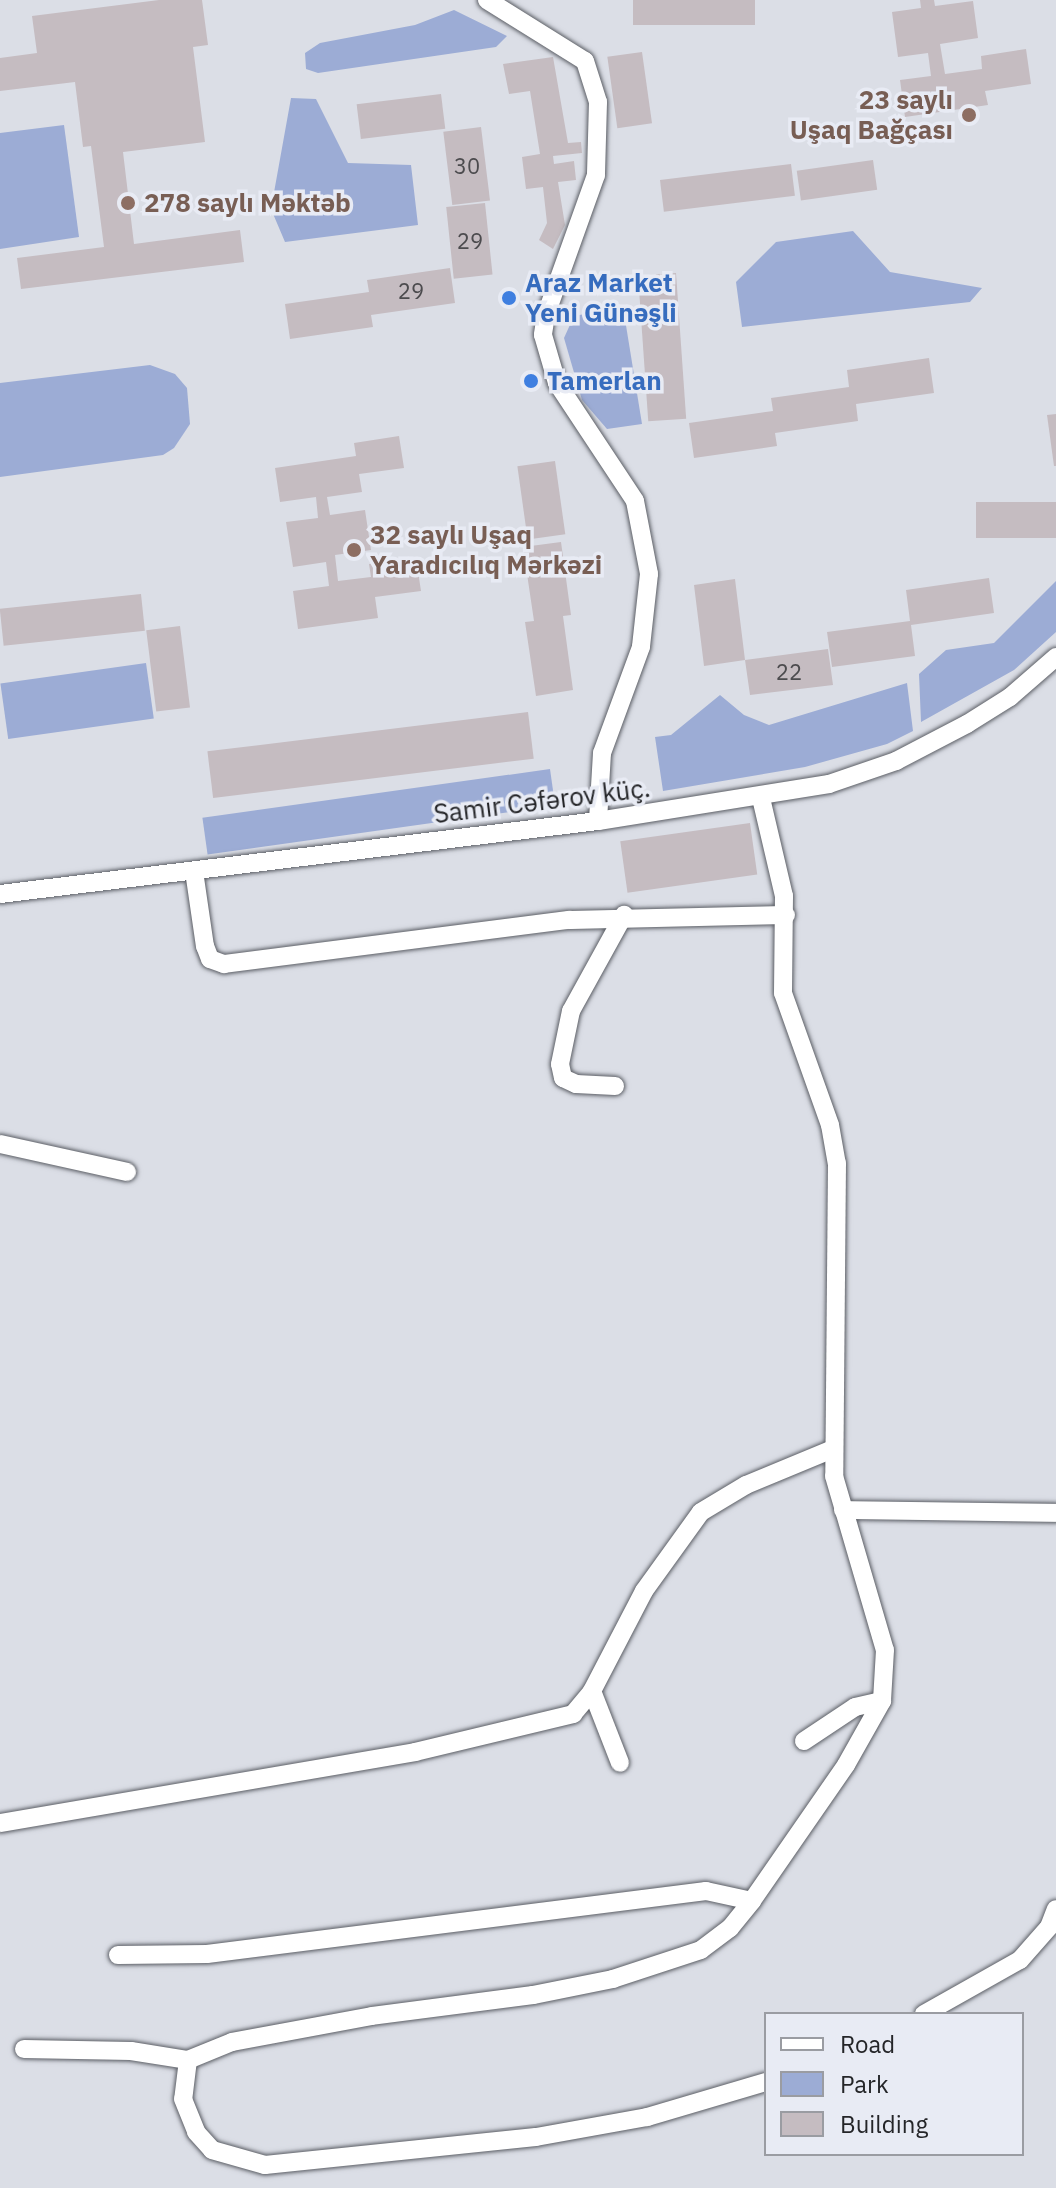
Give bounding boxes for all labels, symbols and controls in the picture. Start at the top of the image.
place label: 23 saylı Uşaq Bağçası [790,84,953,146]
marker: 23 saylı Uşaq Bağçası [960,106,978,124]
house number: 30 [454,153,480,179]
place label: 278 saylı Məktəb [144,187,351,219]
marker: 278 saylı Məktəb [119,194,137,212]
house number: 29 [457,228,483,254]
place label: Araz Market Yeni Günəşli [525,267,677,328]
house number: 29 [398,278,424,304]
marker: Araz Market Yeni Günəşli [500,289,518,307]
place label: Tamerlan [547,365,662,397]
marker: Tamerlan [522,372,540,390]
place label: 32 saylı Uşaq Yaradıcılıq Mərkəzi [370,519,602,580]
marker: 32 saylı Uşaq Yaradıcılıq Mərkəzi [345,541,363,559]
house number: 22 [776,659,802,685]
street label: Samir Cəfərov küç. [432,772,652,830]
legend [764,2012,1024,2156]
text: Road [840,2028,895,2060]
text: Park [840,2068,889,2100]
text: Building [840,2108,928,2140]

